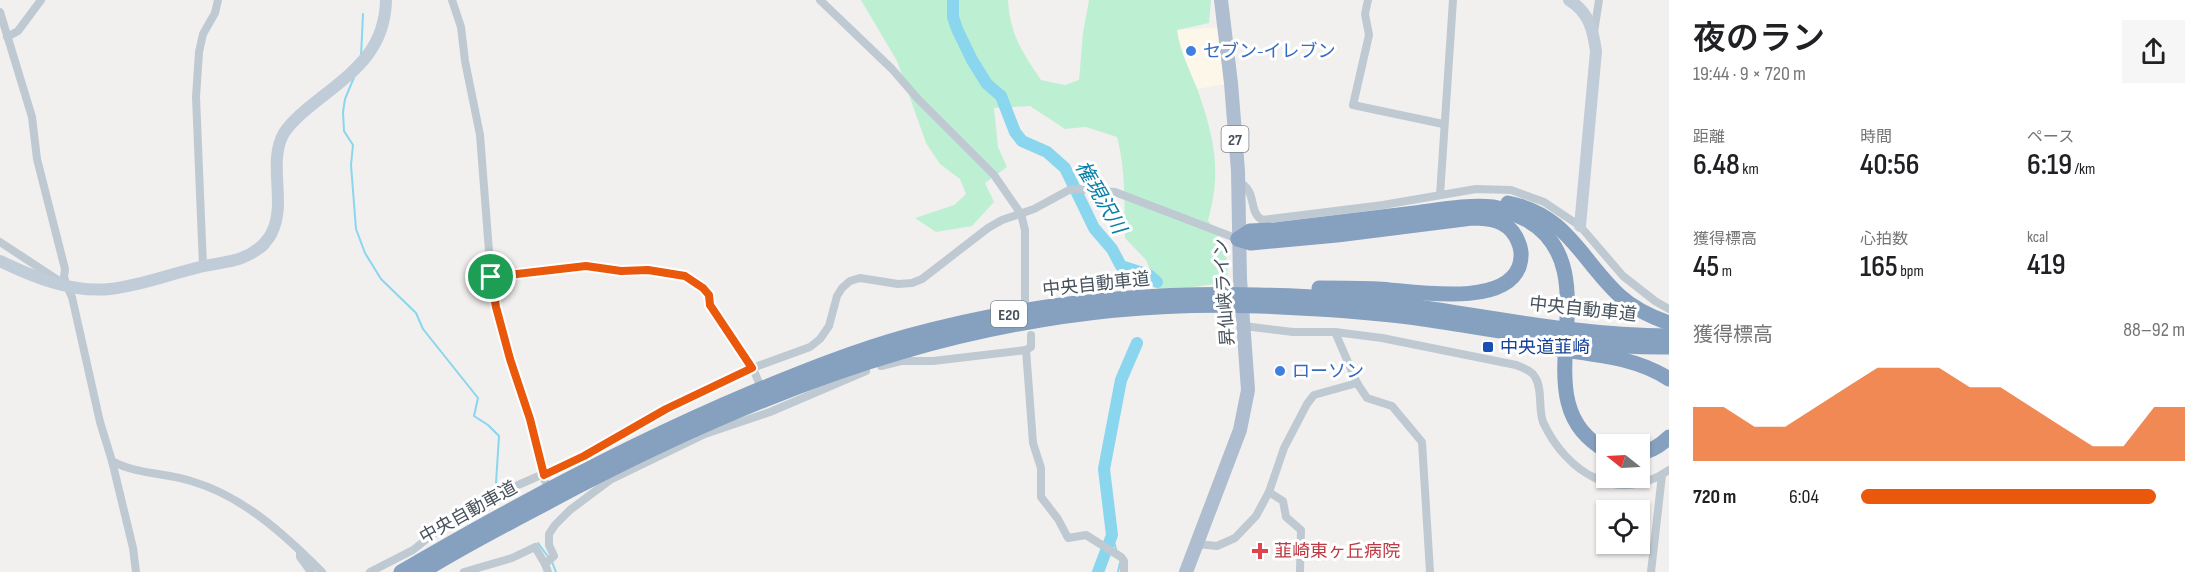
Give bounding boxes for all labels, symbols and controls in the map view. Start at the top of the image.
text: 夜のラン [1693,19,1825,59]
button: share [2122,20,2185,83]
place label: セブン-イレブン [1203,41,1336,62]
marker: セブン-イレブン [1184,44,1198,58]
text: 19:44 · 9 × 720 m [1693,62,1806,86]
road number: 27 [1222,126,1248,152]
text: 距離 [1693,128,1725,147]
text: 時間 [1860,128,1892,147]
text: ペース [2027,128,2074,147]
text: 6.48 [1693,147,1740,183]
text: 40:56 [1860,147,1920,183]
text: 6:19 [2027,147,2072,183]
water label: 権現沢川 [1070,157,1132,240]
text: km [1740,160,1759,179]
text: /km [2072,160,2095,179]
text: kcal [2027,228,2048,247]
text: 獲得標高 [1693,230,1757,249]
text: 心拍数 [1860,230,1908,249]
street label: 昇仙峡ライン [1210,237,1239,347]
text: 419 [2027,247,2066,283]
text: 45 [1693,249,1719,285]
text: 165 [1860,249,1898,285]
pin [465,251,516,302]
icon: arrive [474,260,507,293]
text: m [1719,262,1732,281]
text: bpm [1898,262,1924,281]
street label: 中央自動車道 [1041,268,1151,301]
street label: 中央自動車道 [1528,293,1638,326]
road number: E20 [991,301,1027,327]
text: 88–92 m [2123,318,2185,342]
text: 獲得標高 [1693,323,1773,347]
place label: 中央道韮崎 [1500,337,1590,358]
marker: 中央道韮崎 [1481,340,1495,354]
place label: ローソン [1292,361,1364,382]
marker: ローソン [1273,364,1287,378]
north arrow [1596,434,1650,488]
map controls [1596,434,1650,554]
street label: 中央自動車道 [416,477,521,548]
text: 720 m [1693,485,1736,509]
text: 6:04 [1789,485,1819,509]
button: locate [1596,500,1650,554]
place label: 韮崎東ヶ丘病院 [1274,541,1400,562]
marker: 韮崎東ヶ丘病院 [1251,542,1269,560]

